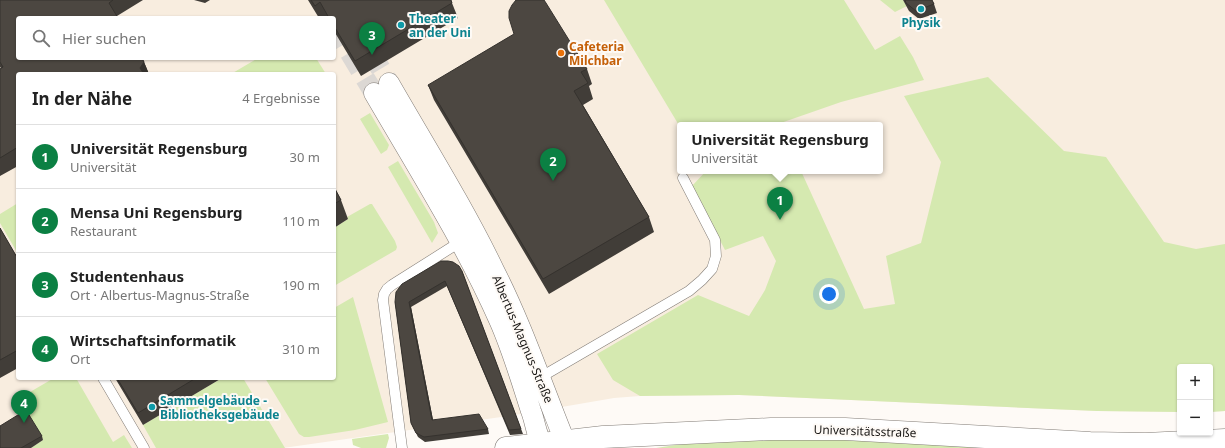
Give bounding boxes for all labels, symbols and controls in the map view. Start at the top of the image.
marker: Physik [916,4,926,14]
place label: Theater an der Uni [409,10,471,41]
place label: Physik [901,14,941,31]
search box [16,16,336,60]
marker: Theater an der Uni [396,20,406,30]
pin: 3 [359,22,385,55]
icon: search [30,27,52,49]
text: Hier suchen [62,28,146,48]
place label: Cafeteria Milchbar [569,38,624,69]
marker: Cafeteria Milchbar [556,48,566,58]
text: In der Nähe [32,87,132,110]
text: 4 Ergebnisse [242,89,320,107]
popup [677,122,883,174]
text: Universität Regensburg [691,129,869,149]
text: Universität Regensburg [70,138,248,158]
text: 1 [41,148,49,166]
text: 30 m [290,148,320,166]
pin: 2 [540,148,566,181]
text: Universität [691,149,758,167]
text: Universität [70,158,136,176]
pin: 1 [767,187,793,220]
text: Mensa Uni Regensburg [70,202,243,222]
text: 2 [41,212,49,230]
text: 110 m [282,212,320,230]
text: Restaurant [70,222,137,240]
text: Studentenhaus [70,266,184,286]
street label: Albertus-Magnus-Straße [488,272,558,406]
text: 3 [41,276,49,294]
text: 190 m [282,276,320,294]
your location [819,284,839,304]
text: Ort · Albertus-Magnus-Straße [70,286,249,304]
text: Wirtschaftsinformatik [70,330,236,350]
text: 4 [41,340,49,358]
text: 310 m [282,340,320,358]
text: Ort [70,350,90,368]
map controls [1177,364,1213,436]
button: + [1177,364,1213,400]
pin: 4 [11,390,37,423]
place label: Sammelgebäude - Bibliotheksgebäude [160,392,280,423]
button: − [1177,400,1213,436]
marker: Sammelgebäude - Bibliotheksgebäude [147,402,157,412]
street label: Universitätsstraße [813,421,917,441]

